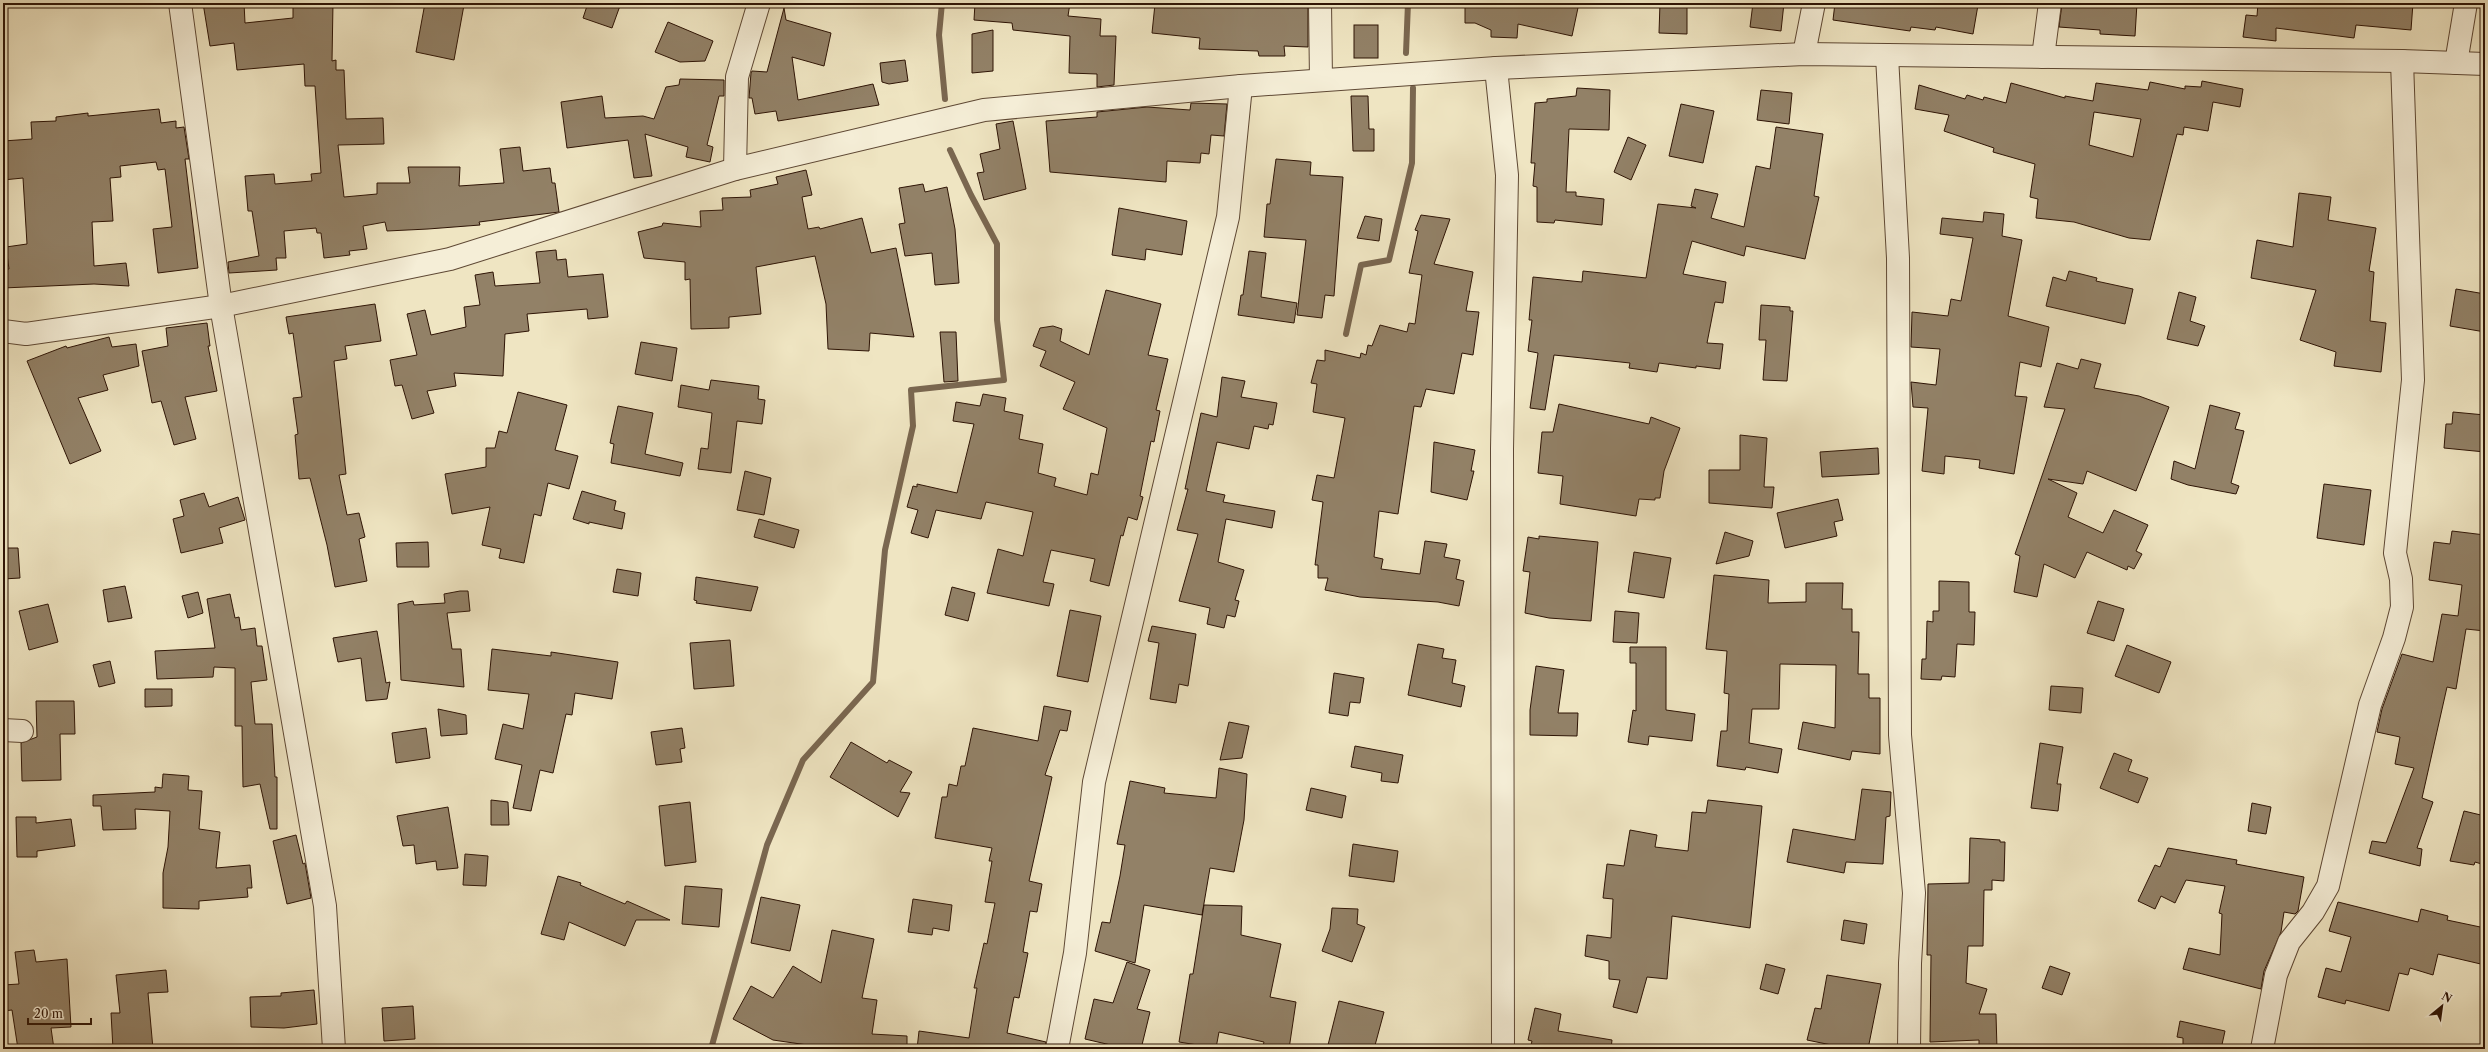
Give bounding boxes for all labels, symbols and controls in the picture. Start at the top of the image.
north arrow [2422,986,2462,1026]
text: N [2439,989,2455,1006]
scale bar [28,1000,91,1026]
text: 20 m [34,1006,63,1021]

